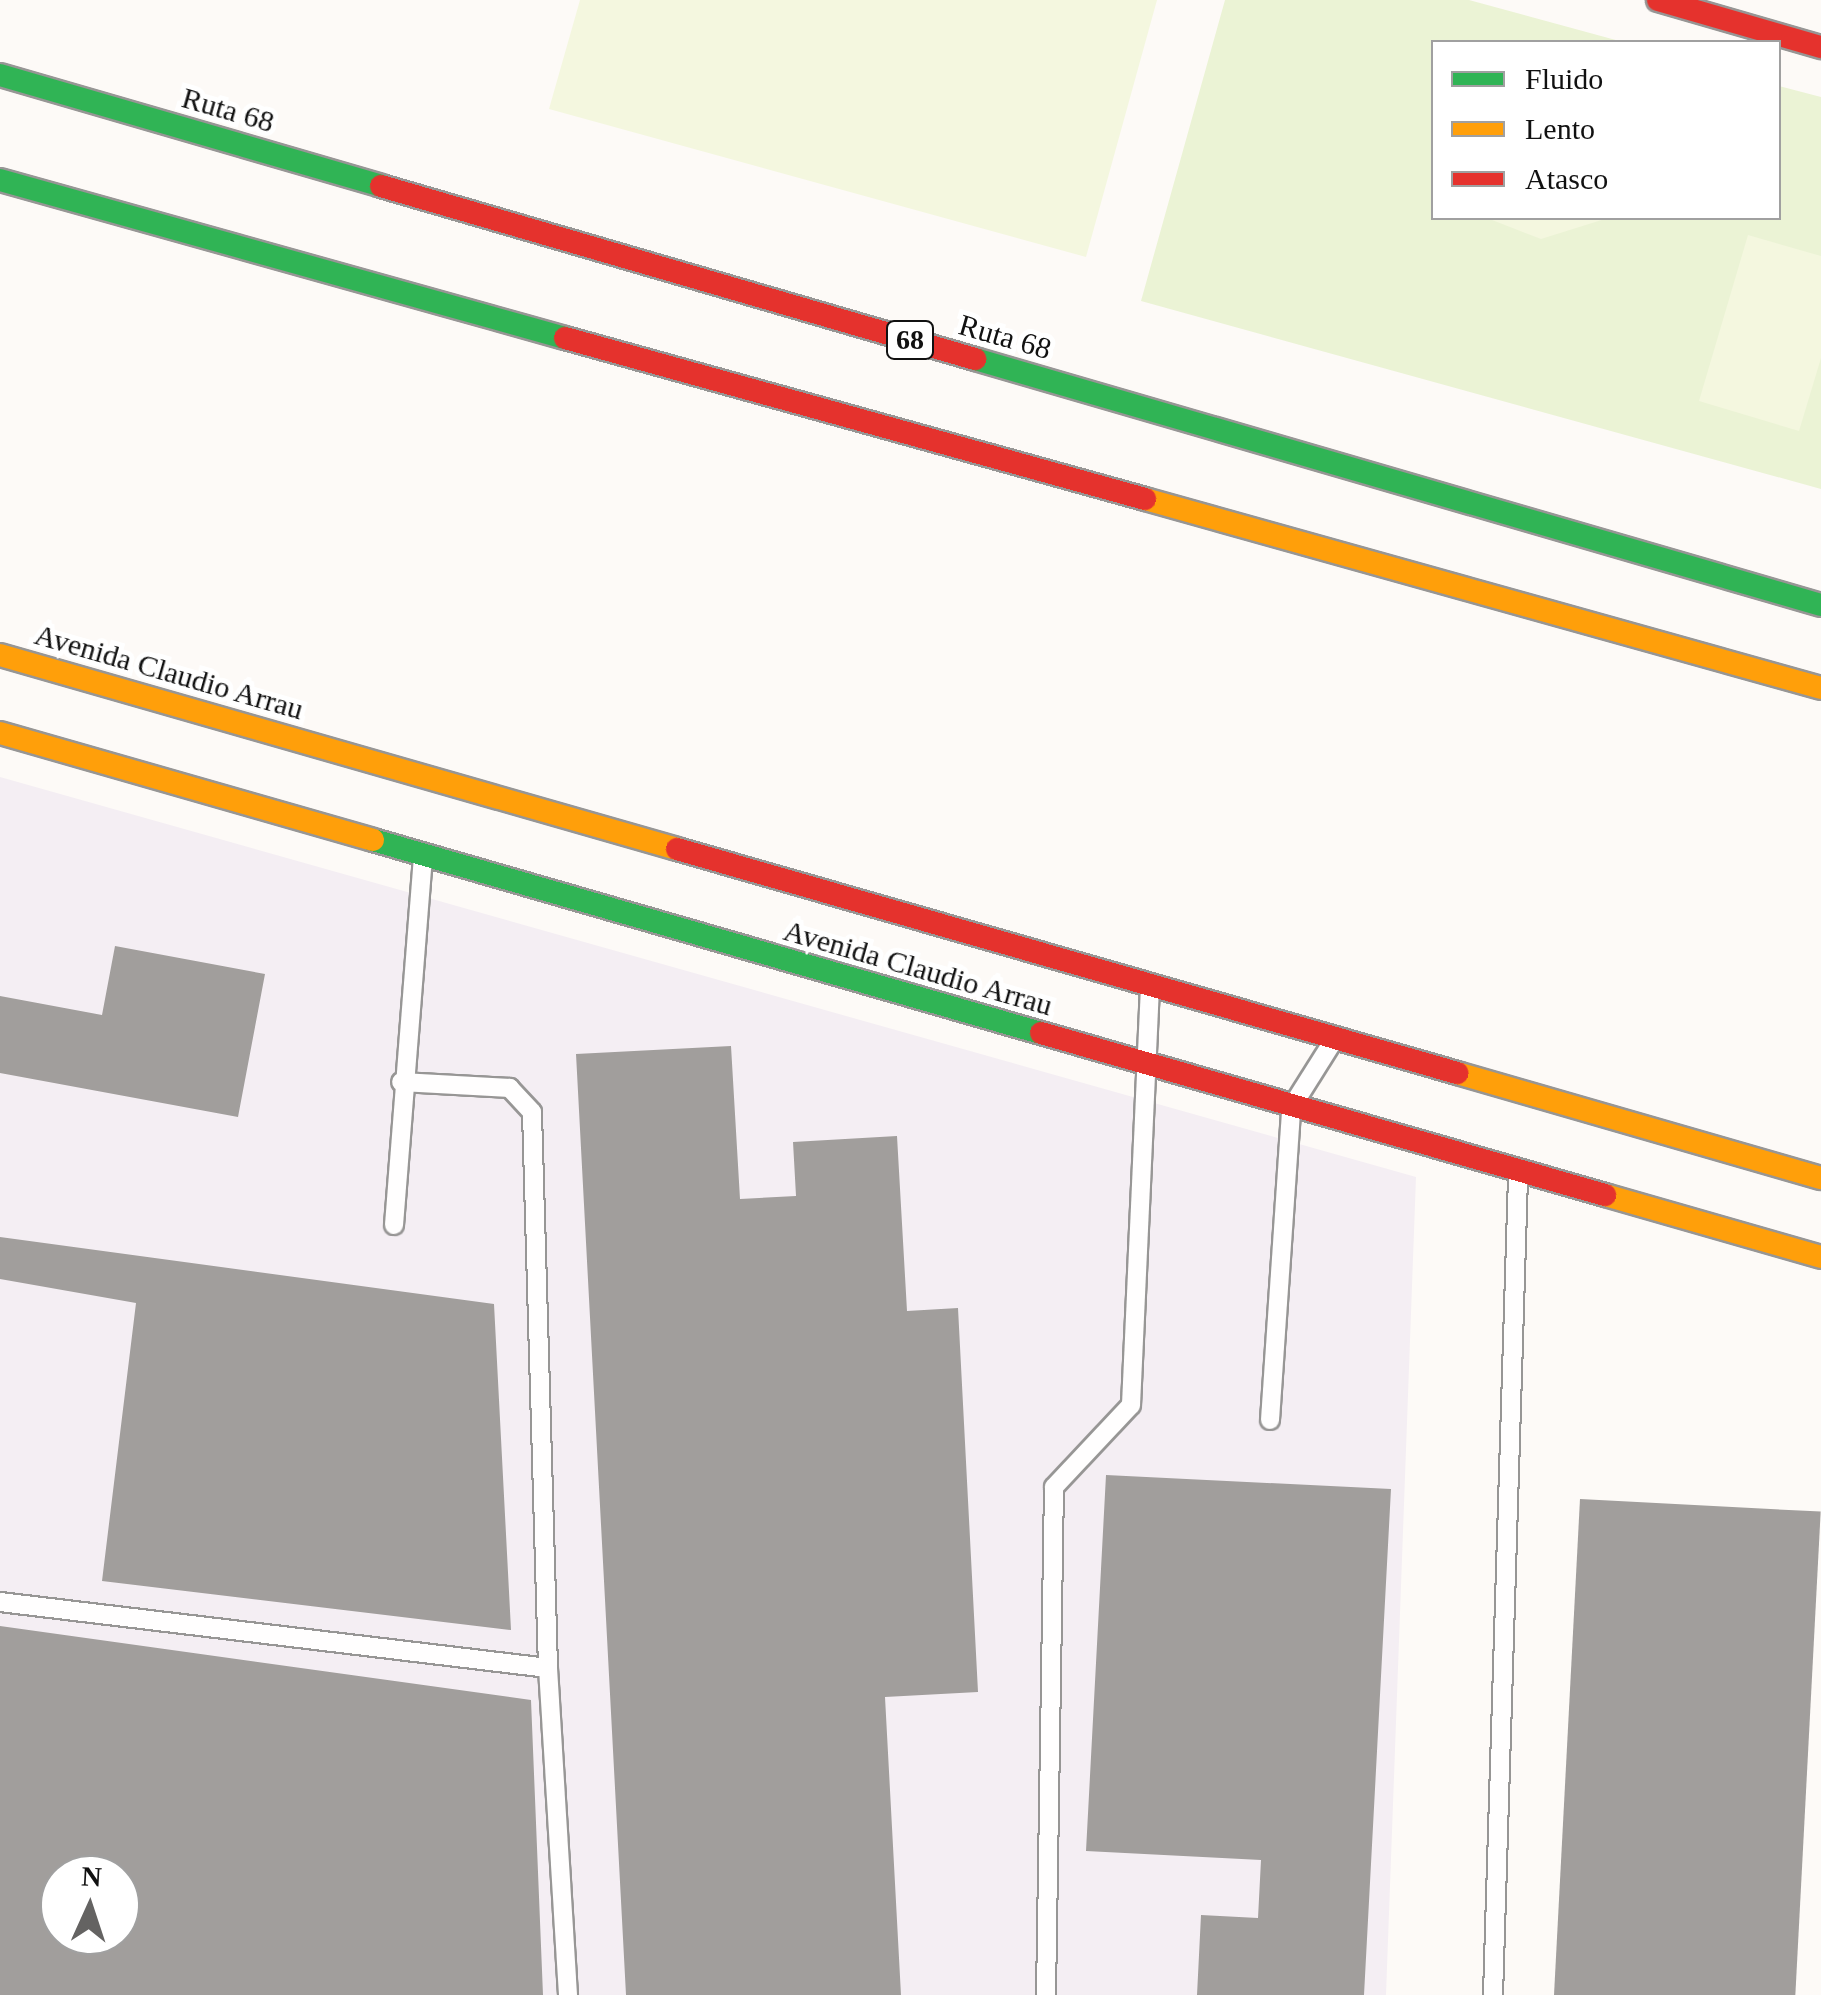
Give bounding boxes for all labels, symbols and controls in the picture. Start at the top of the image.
legend [1431,40,1781,220]
text: Fluido [1525,62,1603,95]
street label: Ruta 68 [178,80,278,140]
text: Lento [1525,112,1595,145]
text: Atasco [1525,162,1608,195]
street label: Ruta 68 [955,307,1055,367]
road number: 68 [885,317,935,363]
street label: Avenida Claudio Arrau [30,616,308,728]
street label: Avenida Claudio Arrau [779,912,1057,1024]
north arrow [40,1855,140,1955]
text: N [81,1861,102,1893]

